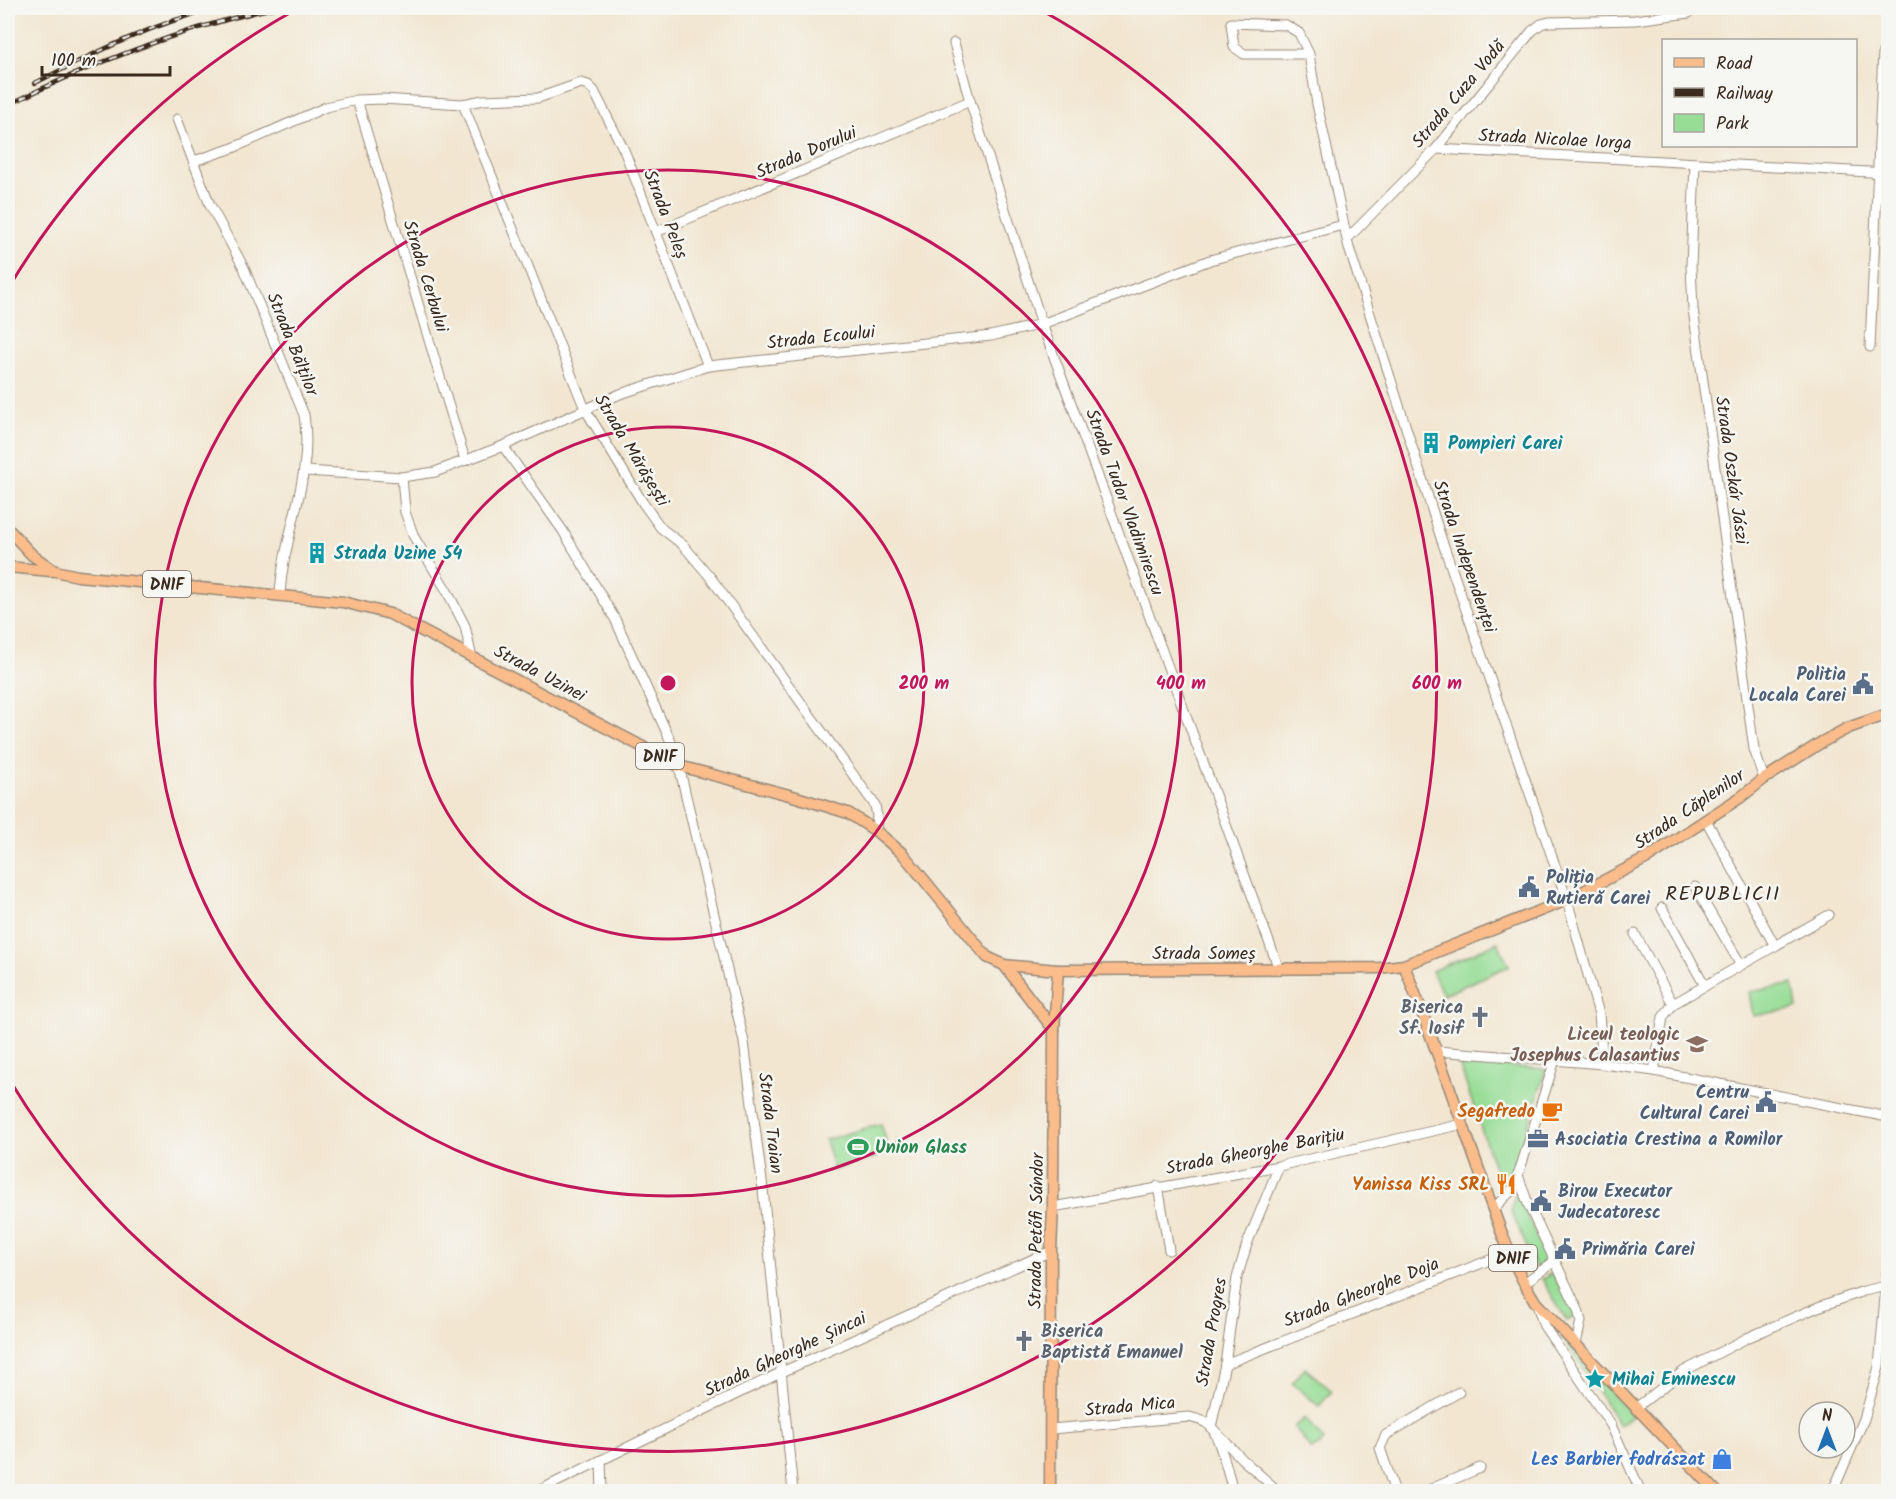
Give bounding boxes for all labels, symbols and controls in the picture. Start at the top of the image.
street label: Strada Cuza Vodă [1405,33,1514,156]
scale bar [42,39,170,77]
legend [1662,39,1857,147]
text: 100 m [51,47,96,76]
text: Road [1716,50,1753,79]
text: Railway [1716,80,1773,109]
text: Park [1716,110,1749,139]
street label: Strada Dorului [752,119,862,188]
street label: Strada Nicolae Iorga [1478,122,1632,159]
street label: Strada Peleș [634,166,695,264]
street label: Strada Cerbului [394,217,456,337]
street label: Strada Bălților [258,288,326,402]
street label: Strada Ecoului [766,318,877,359]
street label: Strada Mărășești [585,389,676,513]
street label: Strada Oszkár Jászi [1706,394,1755,547]
street label: Strada Tudor Vladimirescu [1076,405,1171,600]
place label: Pompieri Carei [1448,430,1563,459]
building icon: Pompieri Carei [1419,431,1443,455]
street label: Strada Independenței [1424,476,1504,637]
place label: Strada Uzine 54 [334,540,462,569]
building icon: Strada Uzine 54 [305,541,329,565]
road number: DN1F [143,571,191,597]
street label: Strada Uzinei [488,638,591,711]
place label: Politia Locala Carei [1749,661,1846,711]
text: 200 m [899,670,950,699]
text: 400 m [1156,670,1206,699]
text: 600 m [1412,670,1462,699]
public building icon: Politia Locala Carei [1851,672,1875,696]
centre of rings [658,673,678,693]
road number: DN1F [636,743,684,769]
street label: Strada Căplenilor [1629,762,1752,858]
place label: Poliția Rutieră Carei [1546,864,1651,914]
public building icon: Poliția Rutieră Carei [1517,875,1541,899]
district label: REPUBLICII [1665,879,1781,911]
street label: Strada Someș [1152,940,1256,969]
place label: Biserica Sf. Iosif [1399,994,1465,1044]
church icon: Biserica Sf. Iosif [1468,1005,1492,1029]
place label: Liceul teologic Josephus Calasantius [1510,1021,1681,1071]
school or university icon: Liceul teologic Josephus Calasantius [1685,1032,1709,1056]
street label: Strada Traian [749,1071,790,1176]
place label: Centru Cultural Carei [1640,1079,1749,1129]
public building icon: Centru Cultural Carei [1754,1090,1778,1114]
place label: Segafredo [1457,1098,1535,1127]
cafe icon: Segafredo [1540,1099,1564,1123]
street label: Strada Gheorghe Barițiu [1163,1121,1348,1184]
place label: Asociatia Crestina a Romilor [1555,1126,1784,1155]
office icon: Asociatia Crestina a Romilor [1526,1127,1550,1151]
place label: Union Glass [875,1134,968,1163]
sports icon: Union Glass [846,1135,870,1159]
street label: Strada Petőfi Sándor [1022,1152,1053,1309]
place label: Yanissa Kiss SRL [1352,1171,1489,1200]
restaurant icon: Yanissa Kiss SRL [1494,1172,1518,1196]
place label: Birou Executor Judecatoresc [1558,1178,1673,1228]
public building icon: Birou Executor Judecatoresc [1529,1189,1553,1213]
place label: Primăria Carei [1582,1236,1695,1265]
public building icon: Primăria Carei [1553,1237,1577,1261]
road number: DN1F [1489,1245,1537,1271]
street label: Strada Gheorghe Doja [1279,1250,1444,1336]
street label: Strada Progres [1189,1275,1236,1389]
street label: Strada Gheorghe Șincai [700,1305,872,1406]
place label: Biserica Baptistă Emanuel [1041,1318,1183,1368]
church icon: Biserica Baptistă Emanuel [1012,1329,1036,1353]
place label: Mihai Eminescu [1612,1366,1736,1395]
place icon: Mihai Eminescu [1583,1367,1607,1391]
street label: Strada Mica [1084,1389,1176,1426]
north arrow [1797,1400,1857,1460]
text: N [1822,1404,1832,1429]
place label: Les Barbier fodrászat [1531,1446,1706,1475]
shop icon: Les Barbier fodrászat [1710,1447,1734,1471]

